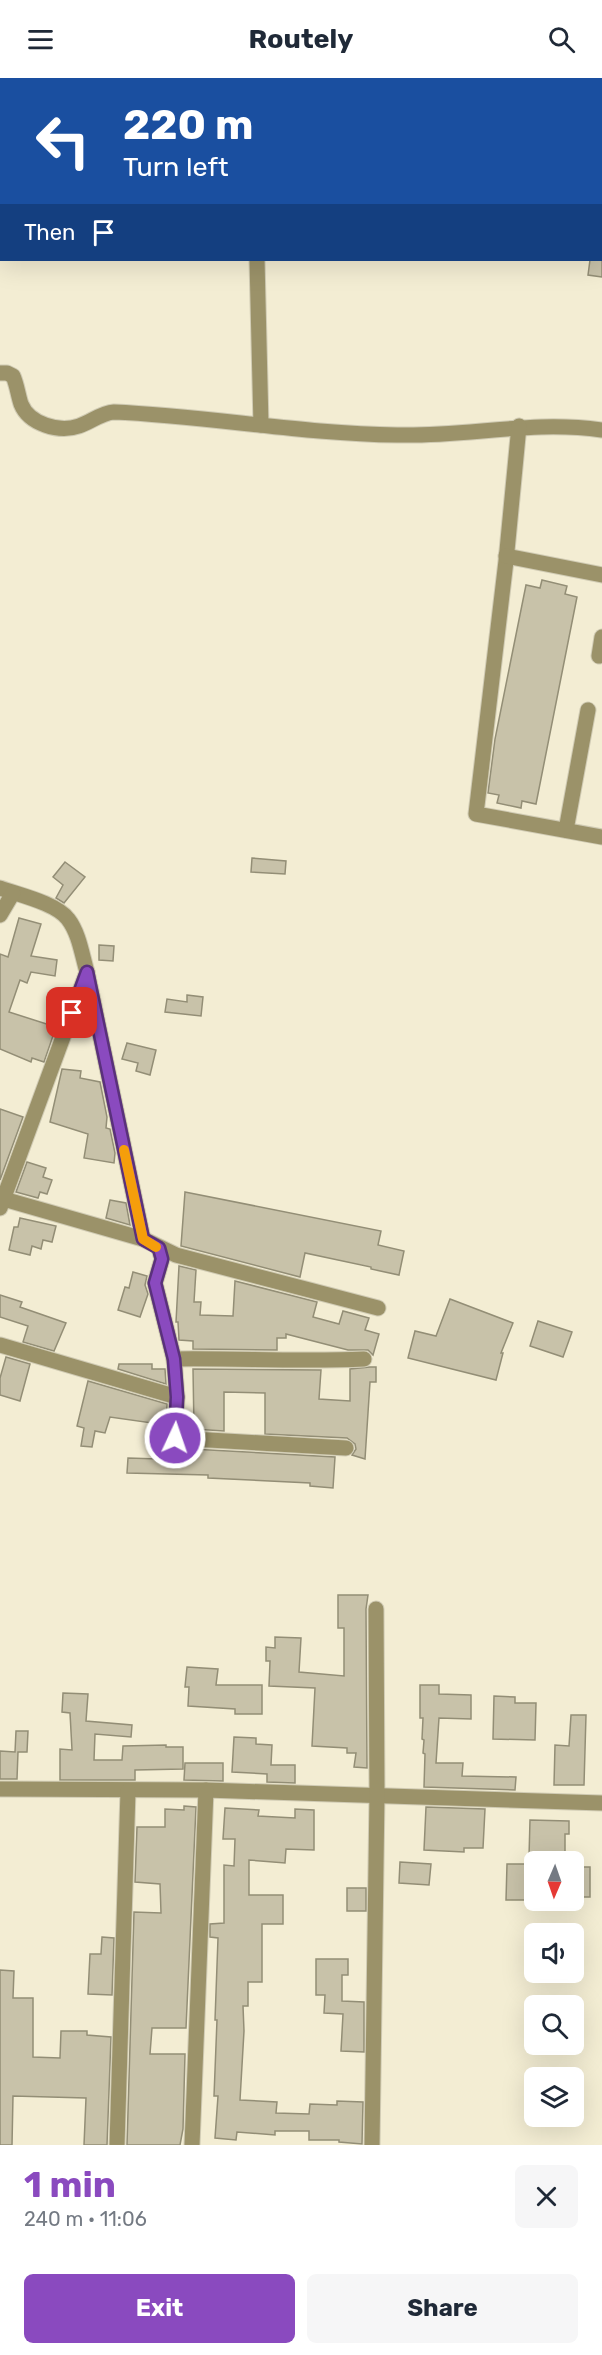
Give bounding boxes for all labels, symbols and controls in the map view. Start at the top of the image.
icon: menu [24,23,57,56]
text: Routely [249,23,353,55]
icon: search [545,23,578,56]
text: 220 m [123,100,254,150]
icon: left [24,102,102,180]
text: Turn left [123,151,228,183]
icon: arrive [87,216,120,249]
text: Then [24,219,75,246]
pin [46,987,97,1038]
icon: arrive [55,996,88,1029]
position arrow [143,1406,207,1470]
north arrow [524,1851,584,1911]
map controls [524,1851,584,2127]
button: sound [524,1923,584,1983]
button: search [524,1995,584,2055]
button: layers [524,2067,584,2127]
text: 1 min [24,2163,116,2206]
button: close [515,2165,578,2228]
text: 240 m · 11:06 [24,2207,147,2231]
button: Exit [24,2274,295,2343]
button: Share [307,2274,578,2343]

